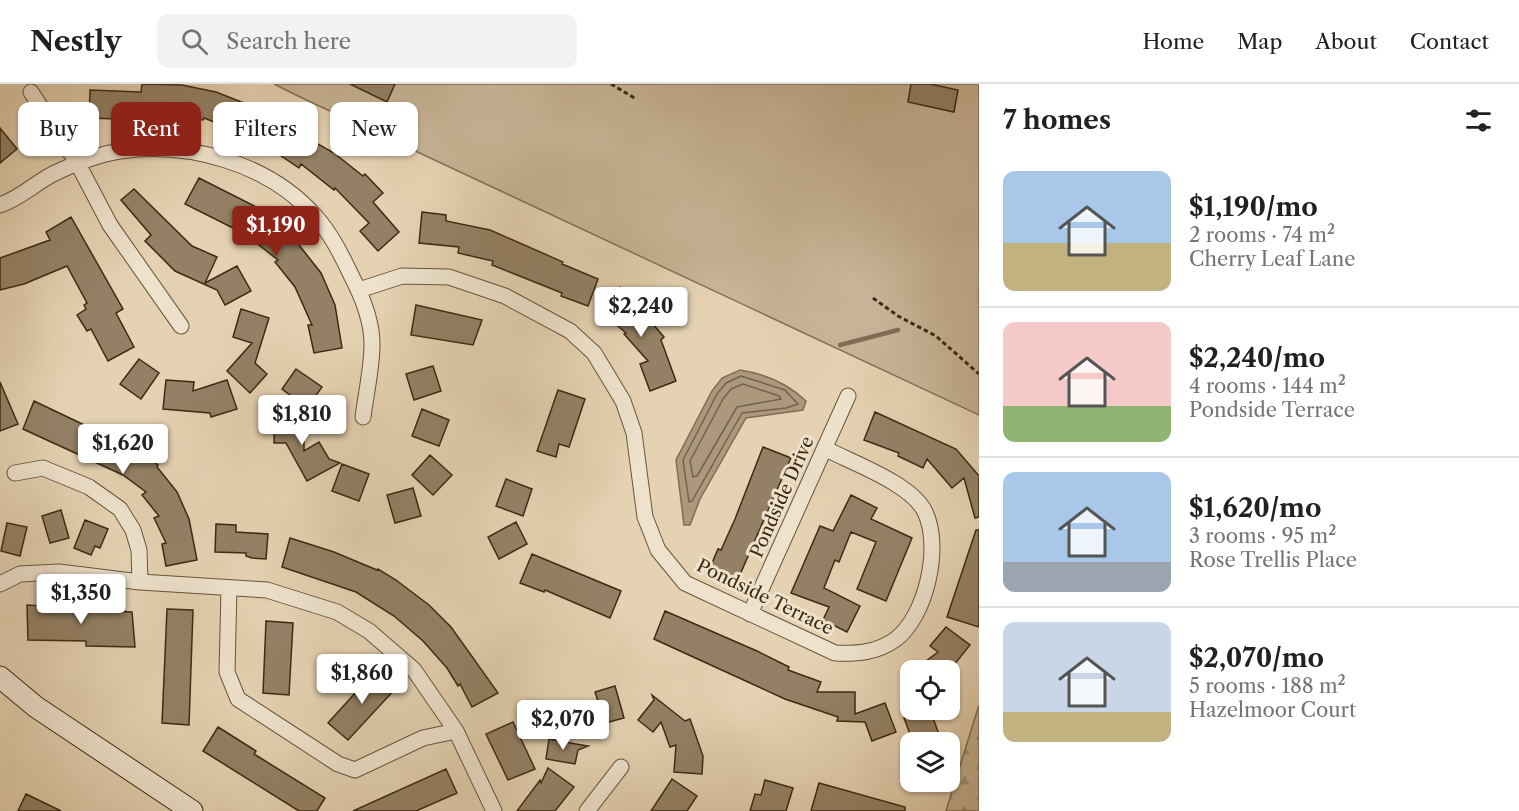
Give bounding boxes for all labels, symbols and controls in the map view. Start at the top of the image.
search box [157,14,577,68]
text: Nestly [30,24,121,58]
icon: search [178,25,211,58]
text: Search here [226,28,351,55]
text: Home [1143,29,1204,54]
text: Map [1237,29,1282,54]
text: About [1315,29,1377,54]
text: Contact [1410,29,1489,54]
chip: Buy [18,102,99,156]
chip: Rent [111,102,201,156]
chip: Filters [213,102,318,156]
chip: New [330,102,418,156]
text: 7 homes [1003,104,1111,136]
icon: filters [1462,104,1495,137]
text: $1,190/mo [1189,191,1318,223]
icon: home [1051,195,1123,267]
pin: $1,190 [227,206,325,257]
text: $1,190 [246,213,306,237]
text: 2 rooms · 74 m² [1189,223,1335,247]
text: Cherry Leaf Lane [1189,247,1356,271]
pin: $2,240 [592,287,690,338]
text: $2,240 [609,294,673,318]
text: $2,240/mo [1189,342,1325,374]
icon: home [1051,346,1123,418]
text: 4 rooms · 144 m² [1189,374,1346,398]
pin: $1,810 [253,395,351,446]
text: Pondside Terrace [1189,398,1355,422]
text: $1,810 [272,402,332,426]
pin: $1,620 [74,424,172,475]
text: $1,620 [92,431,154,455]
street label: Pondside Drive [745,433,819,561]
text: $1,620/mo [1189,492,1322,524]
icon: home [1051,496,1123,568]
text: 3 rooms · 95 m² [1189,524,1336,548]
text: Rose Trellis Place [1189,548,1357,572]
street label: Pondside Terrace [693,554,837,640]
pin: $1,350 [32,574,130,625]
text: $1,350 [51,581,111,605]
text: $2,070/mo [1189,642,1324,674]
icon: home [1051,646,1123,718]
pin: $1,860 [313,654,411,705]
map controls [900,660,960,792]
button: locate [900,660,960,720]
text: $1,860 [331,661,393,685]
text: 5 rooms · 188 m² [1189,674,1346,698]
text: Hazelmoor Court [1189,698,1356,722]
pin: $2,070 [514,700,612,751]
text: $2,070 [531,707,595,731]
button: layers [900,732,960,792]

